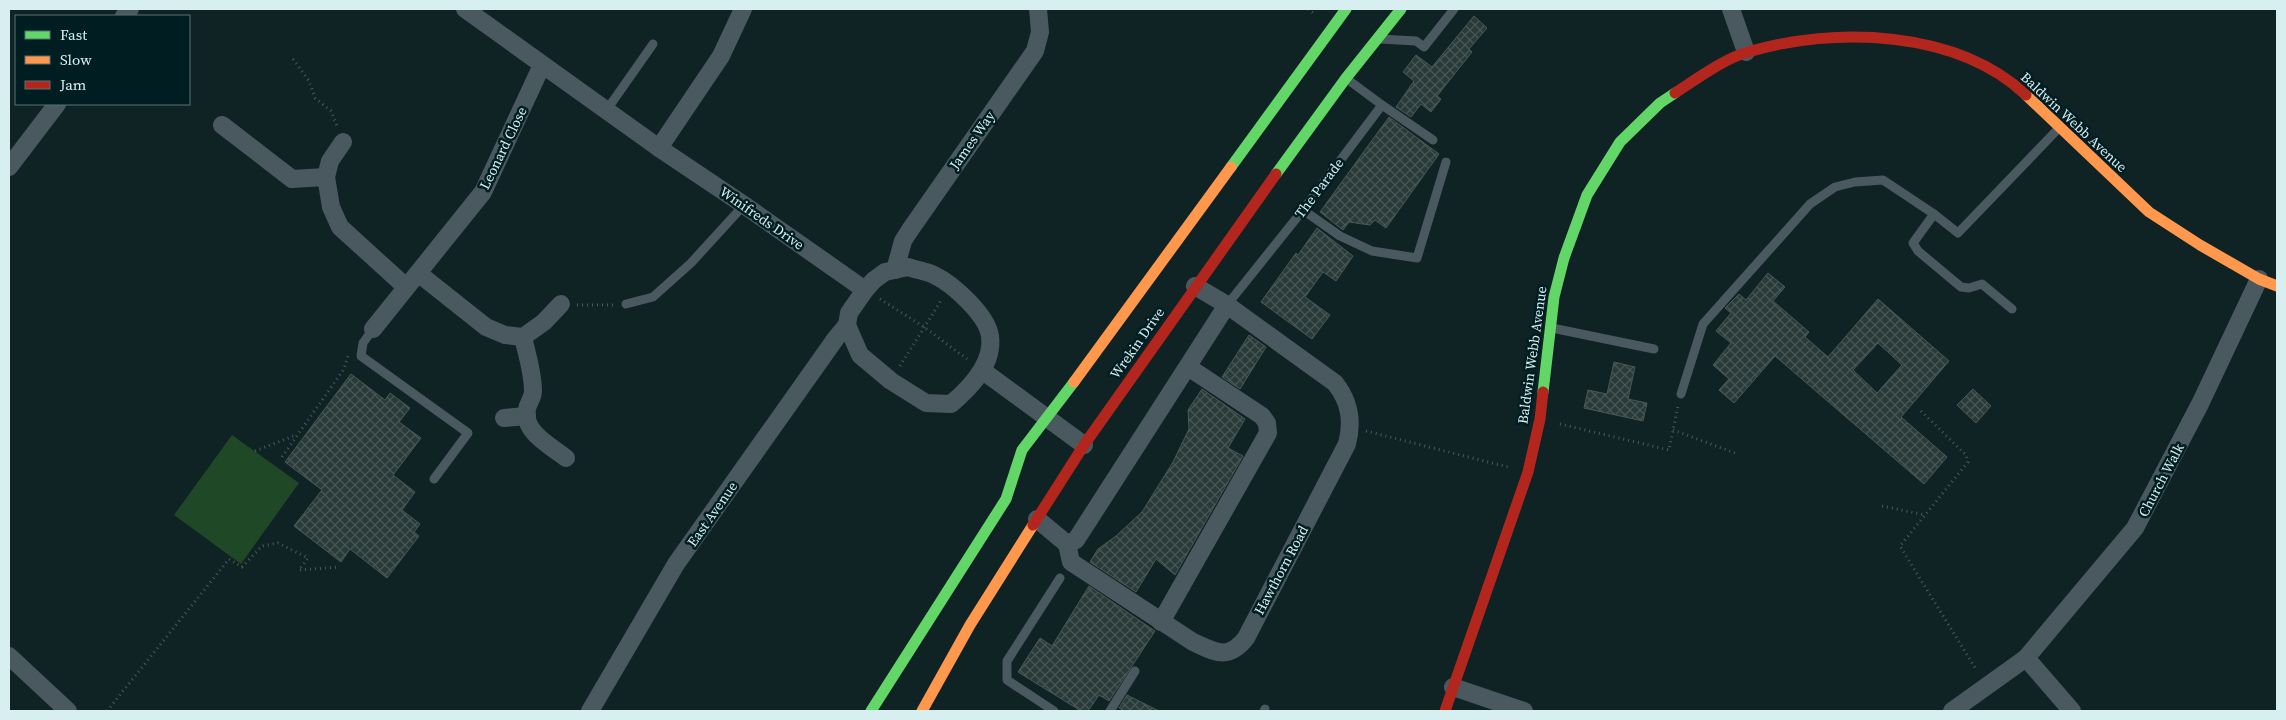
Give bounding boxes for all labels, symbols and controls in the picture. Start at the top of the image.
legend [15,15,190,105]
text: Fast [60,24,87,45]
text: Slow [60,49,92,70]
street label: Baldwin Webb Avenue [2016,67,2132,177]
text: Jam [59,74,87,95]
street label: Leonard Close [474,103,532,193]
street label: James Way [944,106,1000,174]
street label: The Parade [1290,154,1348,222]
street label: Winifreds Drive [716,181,808,255]
street label: Baldwin Webb Avenue [1512,285,1552,425]
street label: Wrekin Drive [1105,303,1169,383]
street label: Church Walk [2133,439,2189,520]
street label: East Avenue [682,477,742,551]
street label: Hawthorn Road [1249,522,1313,618]

